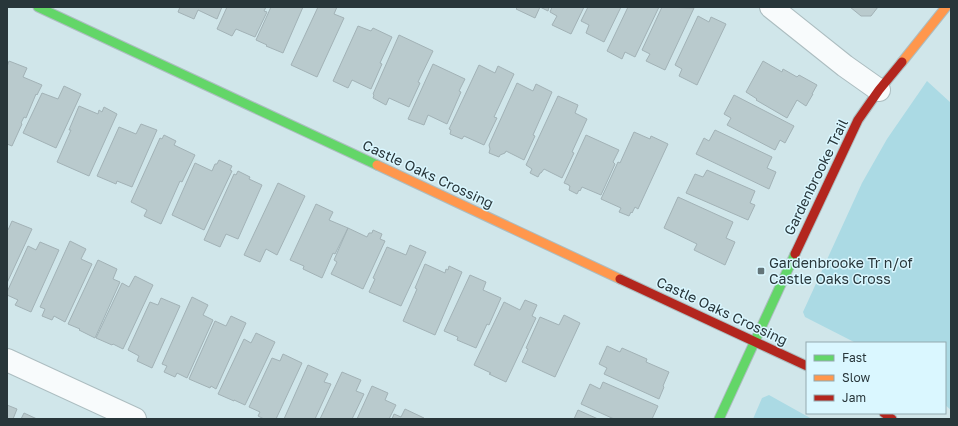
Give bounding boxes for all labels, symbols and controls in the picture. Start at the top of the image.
street label: Gardenbrooke Trail [780,116,851,238]
street label: Castle Oaks Crossing [360,136,496,211]
place label: Gardenbrooke Tr n/of Castle Oaks Cross [769,254,913,287]
marker: Gardenbrooke Tr n/of Castle Oaks Cross [756,266,766,276]
street label: Castle Oaks Crossing [654,273,790,348]
legend [806,342,946,414]
text: Fast [842,350,867,365]
text: Slow [842,370,870,385]
text: Jam [842,390,866,405]

